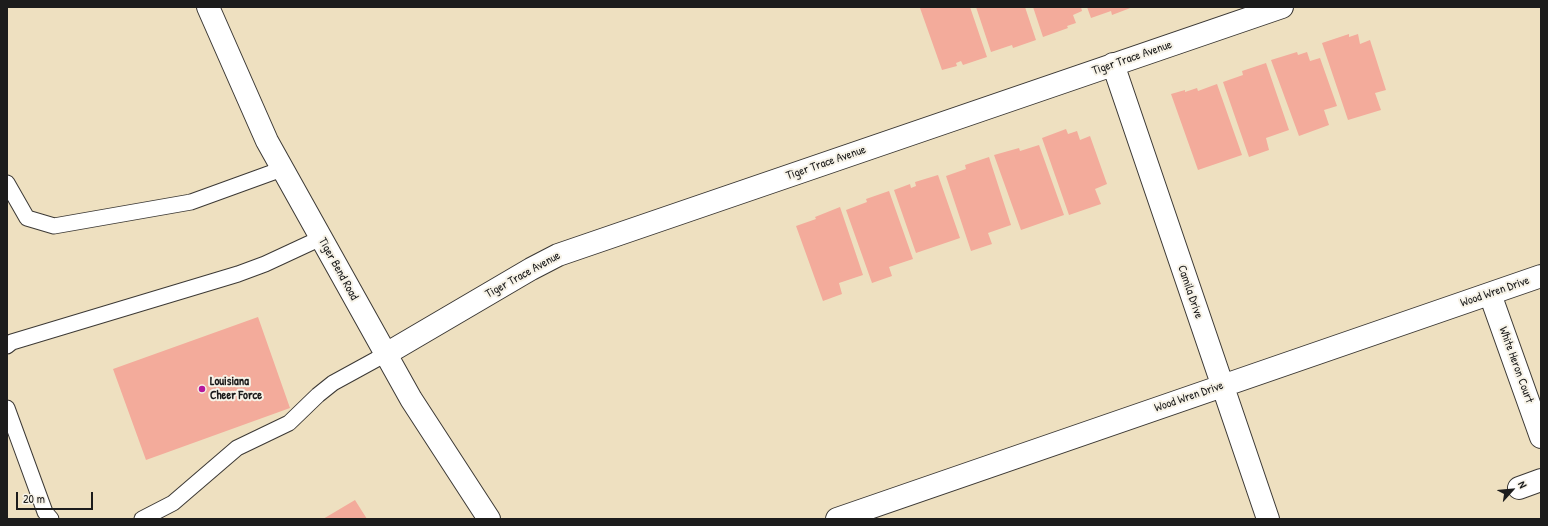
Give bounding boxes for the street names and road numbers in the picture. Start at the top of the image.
street label: Tiger Trace Avenue [1090,38,1174,78]
street label: Tiger Trace Avenue [784,143,868,183]
street label: Tiger Bend Road [315,235,361,303]
street label: Tiger Trace Avenue [483,248,563,302]
street label: Camila Drive [1174,263,1206,321]
street label: Wood Wren Drive [1459,273,1531,311]
street label: White Heron Court [1496,325,1536,405]
street label: Wood Wren Drive [1153,378,1225,416]

